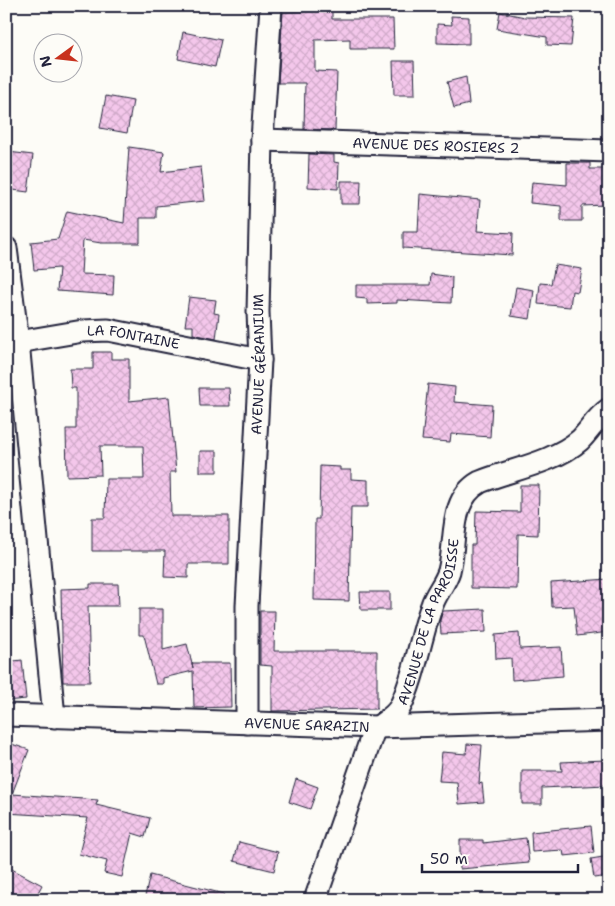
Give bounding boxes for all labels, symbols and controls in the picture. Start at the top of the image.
north arrow [32,32,82,82]
text: N [35,54,56,69]
street label: AVENUE DES ROSIERS 2 [352,134,520,157]
street label: AVENUE GÉRANIUM [247,294,269,435]
street label: LA FONTAINE [87,321,182,353]
street label: AVENUE DE LA PAROISSE [393,537,462,708]
street label: AVENUE SARAZIN [244,714,370,736]
scale bar [422,841,579,873]
text: 50 m [430,849,468,869]

